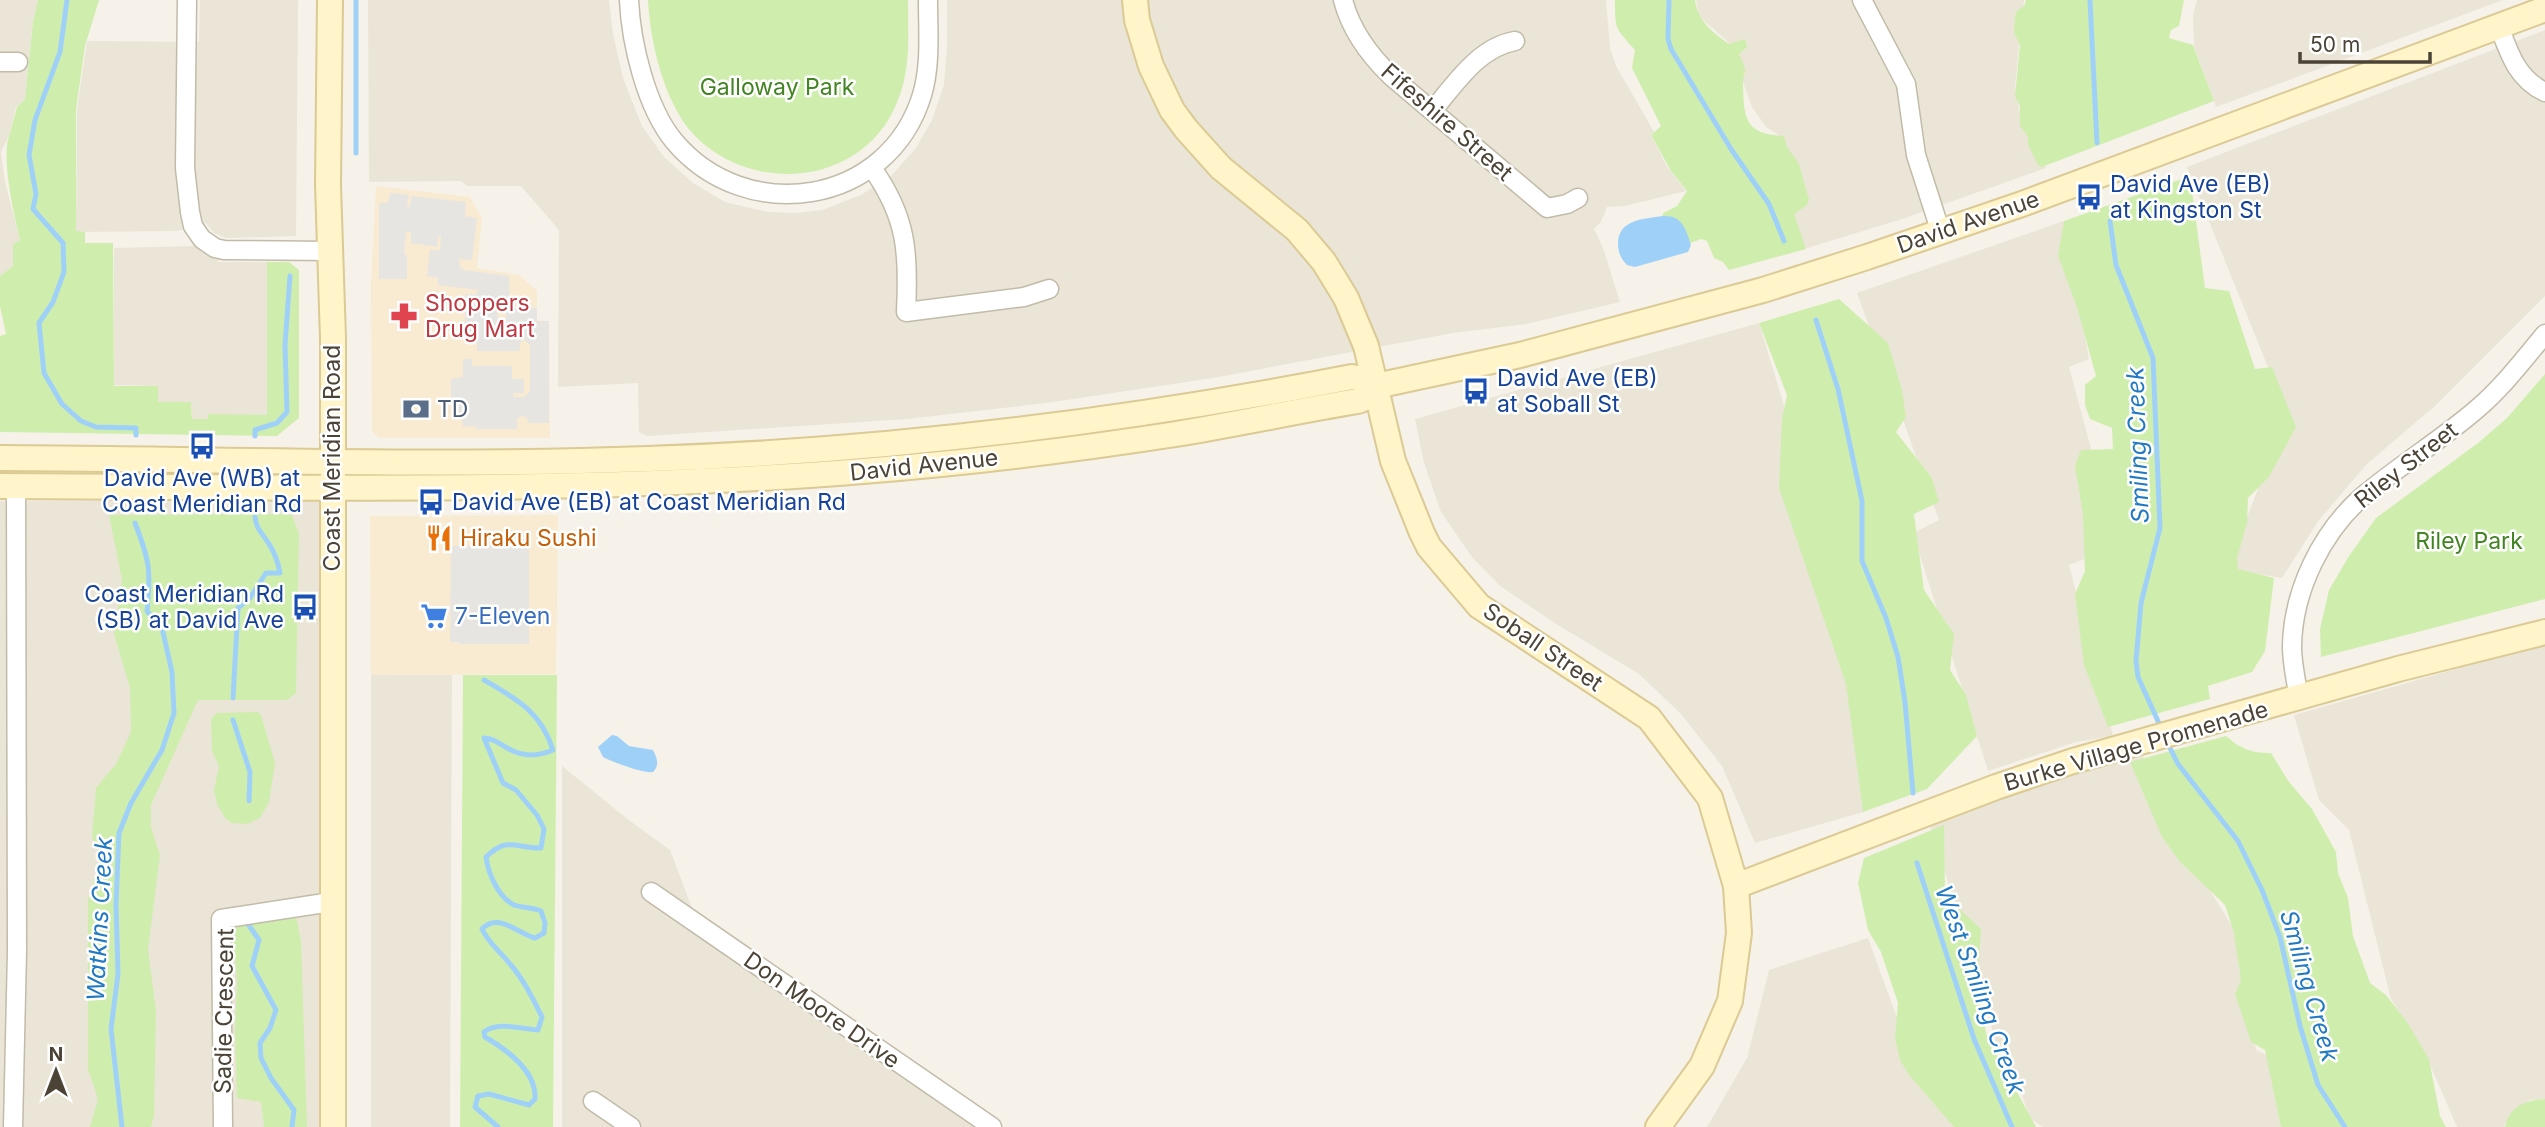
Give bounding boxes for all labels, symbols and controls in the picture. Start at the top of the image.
scale bar [2300,21,2430,65]
text: 50 m [2310,32,2360,57]
street label: Fifeshire Street [1376,57,1519,187]
park label: Galloway Park [700,73,855,101]
place label: David Ave (EB) at Kingston St [2110,170,2271,224]
bus stop icon: David Ave (EB) at Kingston St [2074,182,2104,212]
street label: David Avenue [1893,185,2043,259]
place label: Shoppers Drug Mart [425,289,535,343]
pharmacy icon: Shoppers Drug Mart [389,301,419,331]
street label: Coast Meridian Road [318,345,346,571]
place label: David Ave (EB) at Soball St [1497,364,1658,418]
water label: Smiling Creek [2120,365,2155,524]
bus stop icon: David Ave (EB) at Soball St [1461,376,1491,406]
bank icon: TD [401,394,431,424]
place label: TD [437,395,468,423]
street label: Riley Street [2349,416,2464,514]
bus stop icon: David Ave (WB) at Coast Meridian Rd [187,431,217,461]
street label: David Avenue [848,443,1000,487]
place label: David Ave (WB) at Coast Meridian Rd [102,464,302,518]
bus stop icon: David Ave (EB) at Coast Meridian Rd [416,487,446,517]
place label: David Ave (EB) at Coast Meridian Rd [452,488,846,516]
restaurant icon: Hiraku Sushi [424,523,454,553]
place label: Hiraku Sushi [460,524,597,552]
park label: Riley Park [2415,527,2523,555]
place label: Coast Meridian Rd (SB) at David Ave [84,580,284,634]
bus stop icon: Coast Meridian Rd (SB) at David Ave [290,592,320,622]
street label: Soball Street [1478,597,1609,698]
supermarket icon: 7-Eleven [419,601,449,631]
place label: 7-Eleven [455,602,550,630]
street label: Burke Village Promenade [2001,695,2271,797]
water label: Watkins Creek [81,835,118,1002]
water label: West Smiling Creek [1929,881,2032,1099]
water label: Smiling Creek [2274,907,2345,1066]
street label: Sadie Crescent [209,928,239,1094]
street label: Don Moore Drive [739,946,905,1074]
north arrow [21,1036,91,1106]
text: N [49,1043,63,1066]

